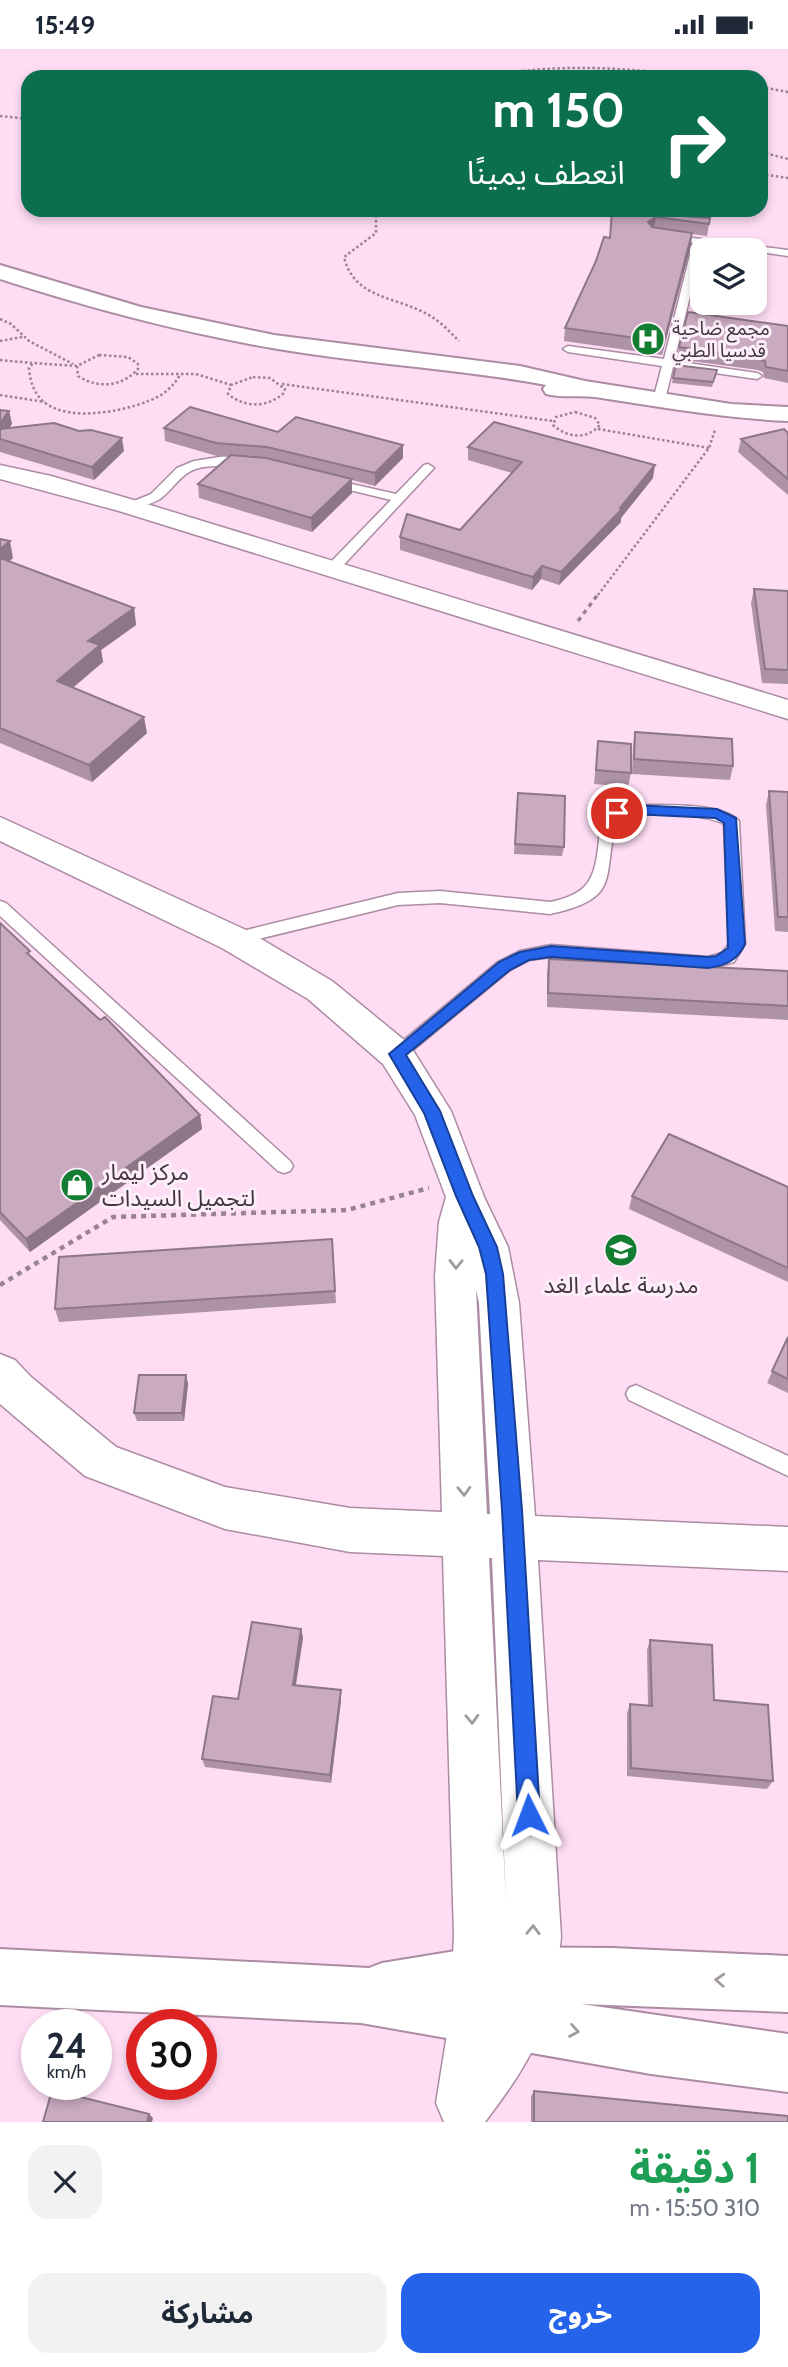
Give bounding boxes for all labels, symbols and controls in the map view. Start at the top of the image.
text: 15:49 [35,9,95,41]
text: 150 m [492,80,625,139]
icon: right [649,98,740,189]
text: انعطف يمينًا [467,153,625,192]
map controls [690,238,767,315]
button: layers [690,238,767,315]
place label: مجمع ضاحية قدسيا الطبي [672,317,770,365]
hospital icon: مجمع ضاحية قدسيا الطبي [629,320,667,358]
pin [587,783,647,843]
icon: arrive [598,794,636,832]
place label: مركز ليمار لتجميل السيدات [101,1158,255,1212]
shop icon: مركز ليمار لتجميل السيدات [58,1166,96,1204]
school or university icon: مدرسة علماء الغد [602,1231,640,1269]
one-way arrow [448,1259,463,1270]
place label: مدرسة علماء الغد [543,1271,699,1299]
one-way arrow [456,1486,471,1497]
one-way arrow [465,1713,480,1724]
position arrow [492,1778,566,1852]
one-way arrow [526,1925,541,1936]
one-way arrow [714,1973,725,1988]
speed limit sign: 30 [126,2009,217,2100]
one-way arrow [567,2023,579,2038]
text: 24 [46,2024,87,2067]
text: km/h [47,2061,86,2083]
text: 1 دقيقة [629,2142,760,2194]
button: close [28,2145,102,2219]
text: 310 m · 15:50 [630,2194,760,2222]
button: مشاركة [28,2273,387,2353]
button: خروج [401,2273,760,2353]

